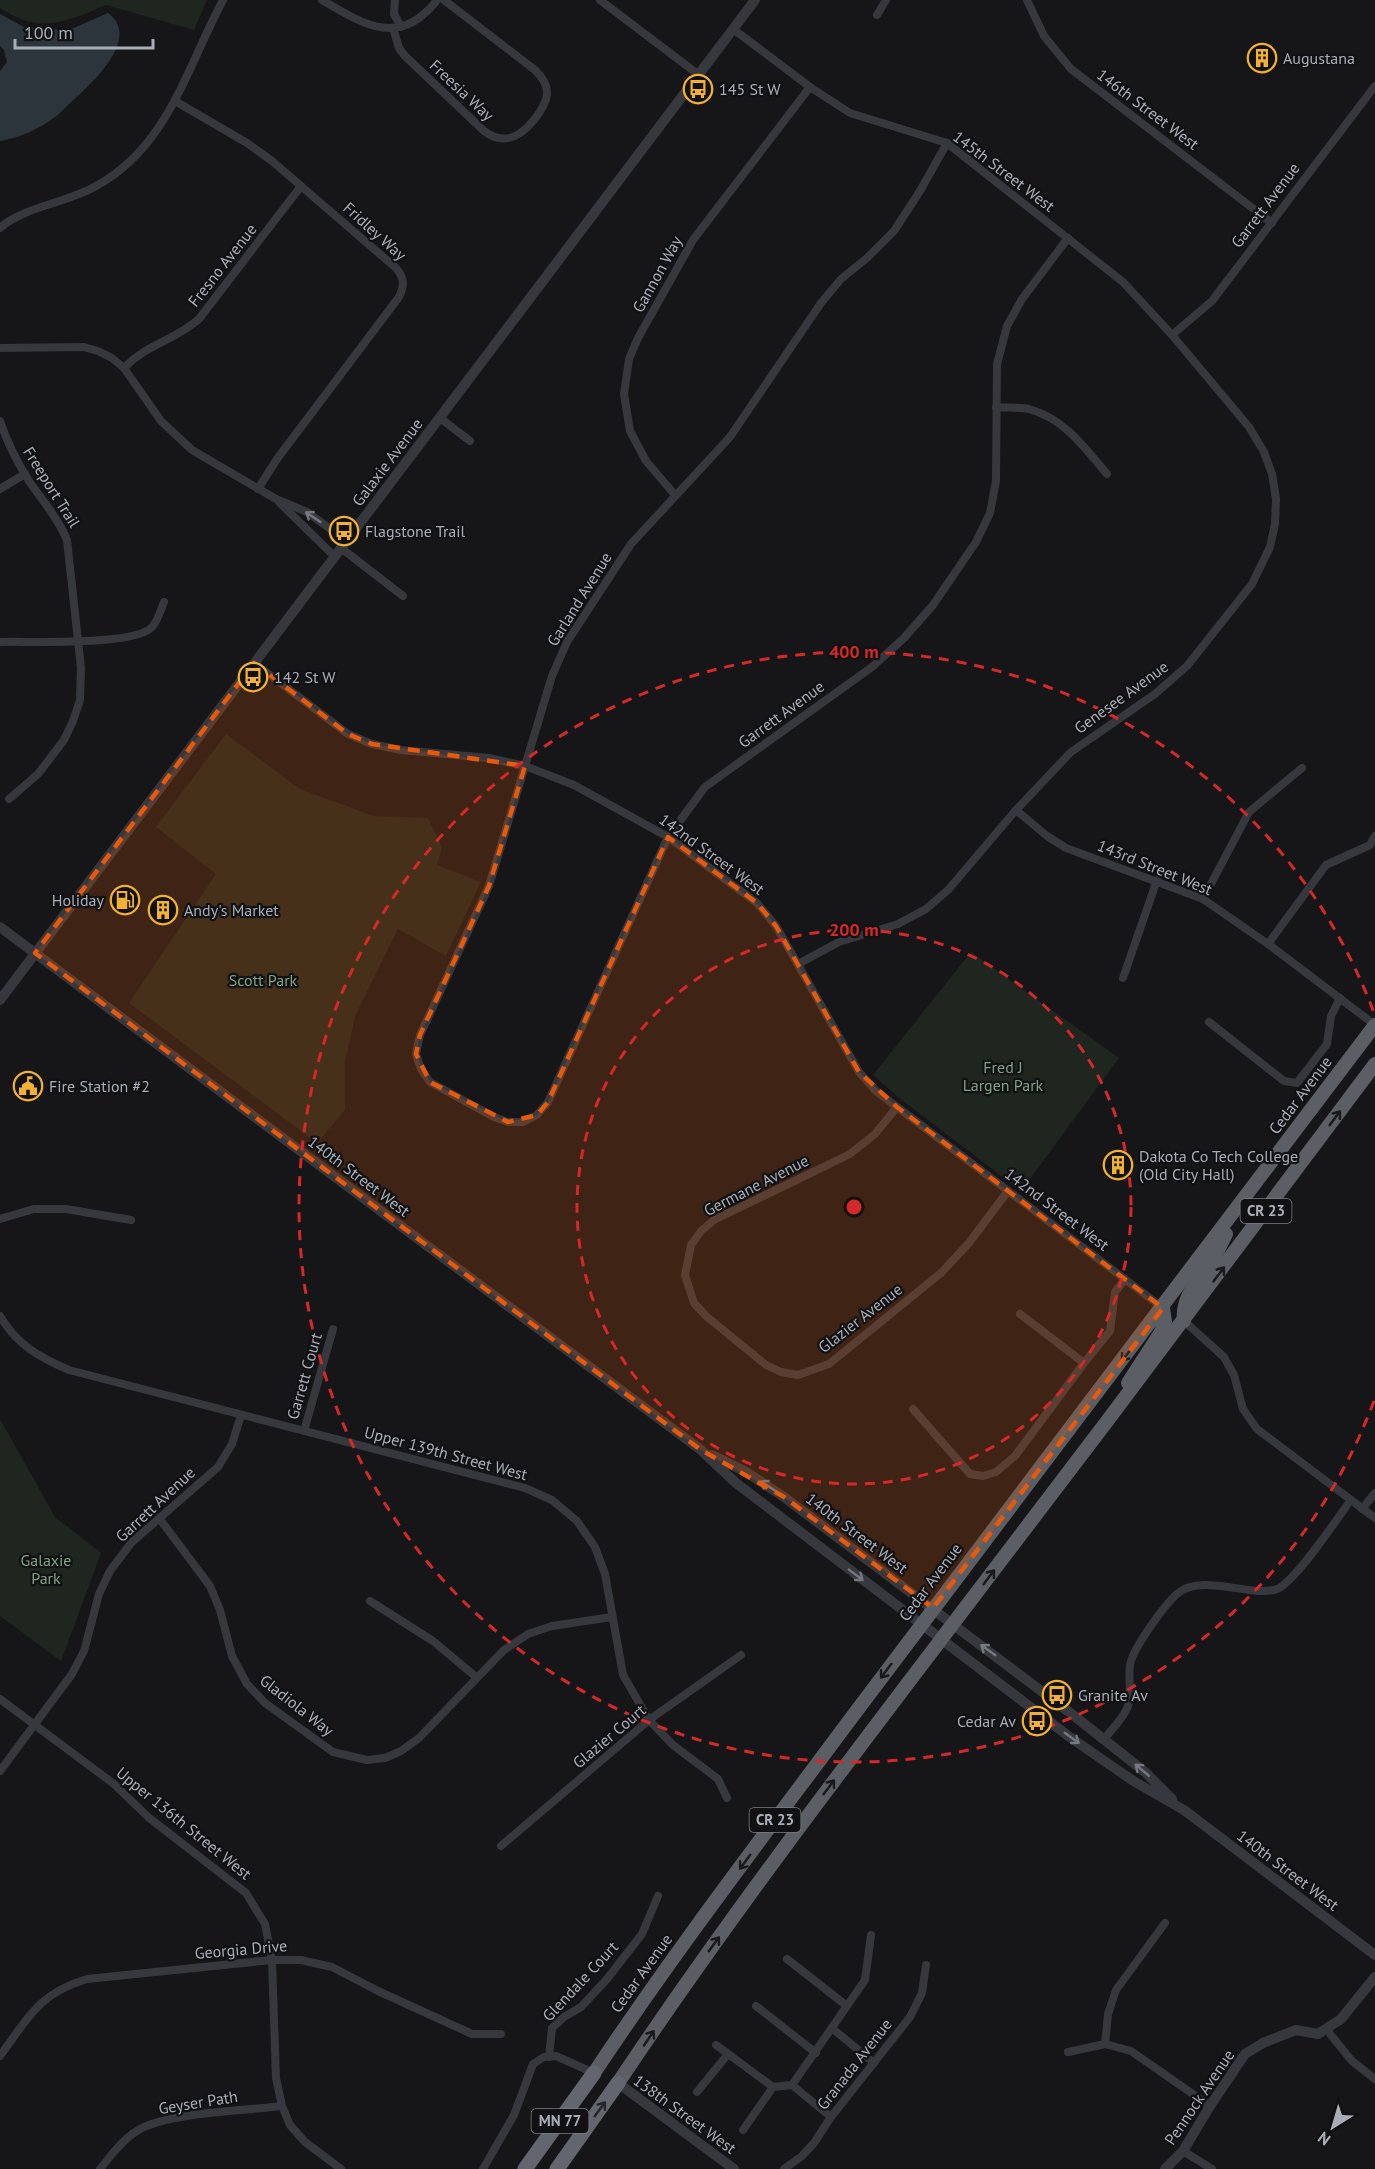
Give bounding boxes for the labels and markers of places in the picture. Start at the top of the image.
building icon: Augustana [1246,42,1278,74]
place label: Augustana [1283,48,1355,68]
bus stop icon: 145 St W [682,73,714,105]
place label: 145 St W [719,79,781,99]
bus stop icon: Flagstone Trail [328,515,360,547]
place label: Flagstone Trail [365,521,466,541]
bus stop icon: 142 St W [237,661,269,693]
place label: 142 St W [274,667,336,687]
fuel station icon: Holiday [109,884,141,916]
place label: Holiday [52,890,105,910]
building icon: Andy's Market [147,894,179,926]
place label: Andy's Market [184,900,279,920]
public building icon: Fire Station #2 [12,1070,44,1102]
place label: Fire Station #2 [49,1076,150,1096]
place label: Dakota Co Tech College (Old City Hall) [1139,1146,1298,1184]
building icon: Dakota Co Tech College (Old City Hall) [1102,1149,1134,1181]
centre of rings [844,1197,864,1217]
bus stop icon: Granite Av [1041,1679,1073,1711]
place label: Granite Av [1078,1685,1148,1705]
bus stop icon: Cedar Av [1021,1705,1053,1737]
place label: Cedar Av [957,1711,1016,1731]

